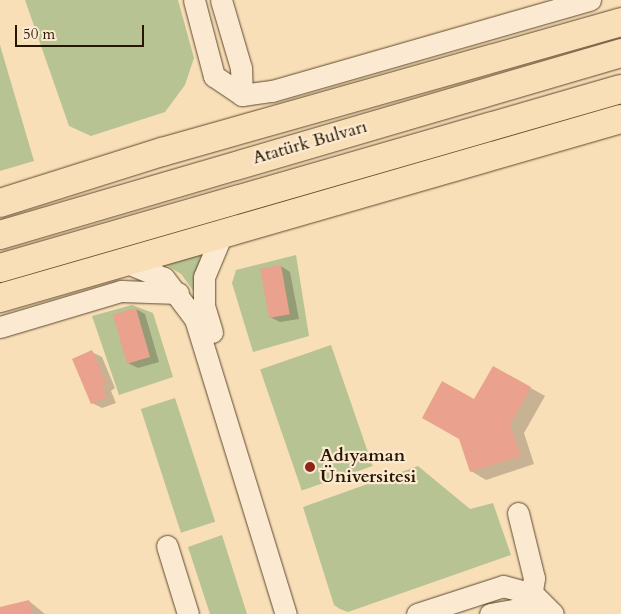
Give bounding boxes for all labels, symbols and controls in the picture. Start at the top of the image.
scale bar [18,15,146,47]
text: 50 m [23,24,55,44]
street label: Atatürk Bulvarı [250,116,370,170]
place label: Adıyaman Üniversitesi [320,446,416,488]
marker: Adıyaman Üniversitesi [304,461,316,473]

